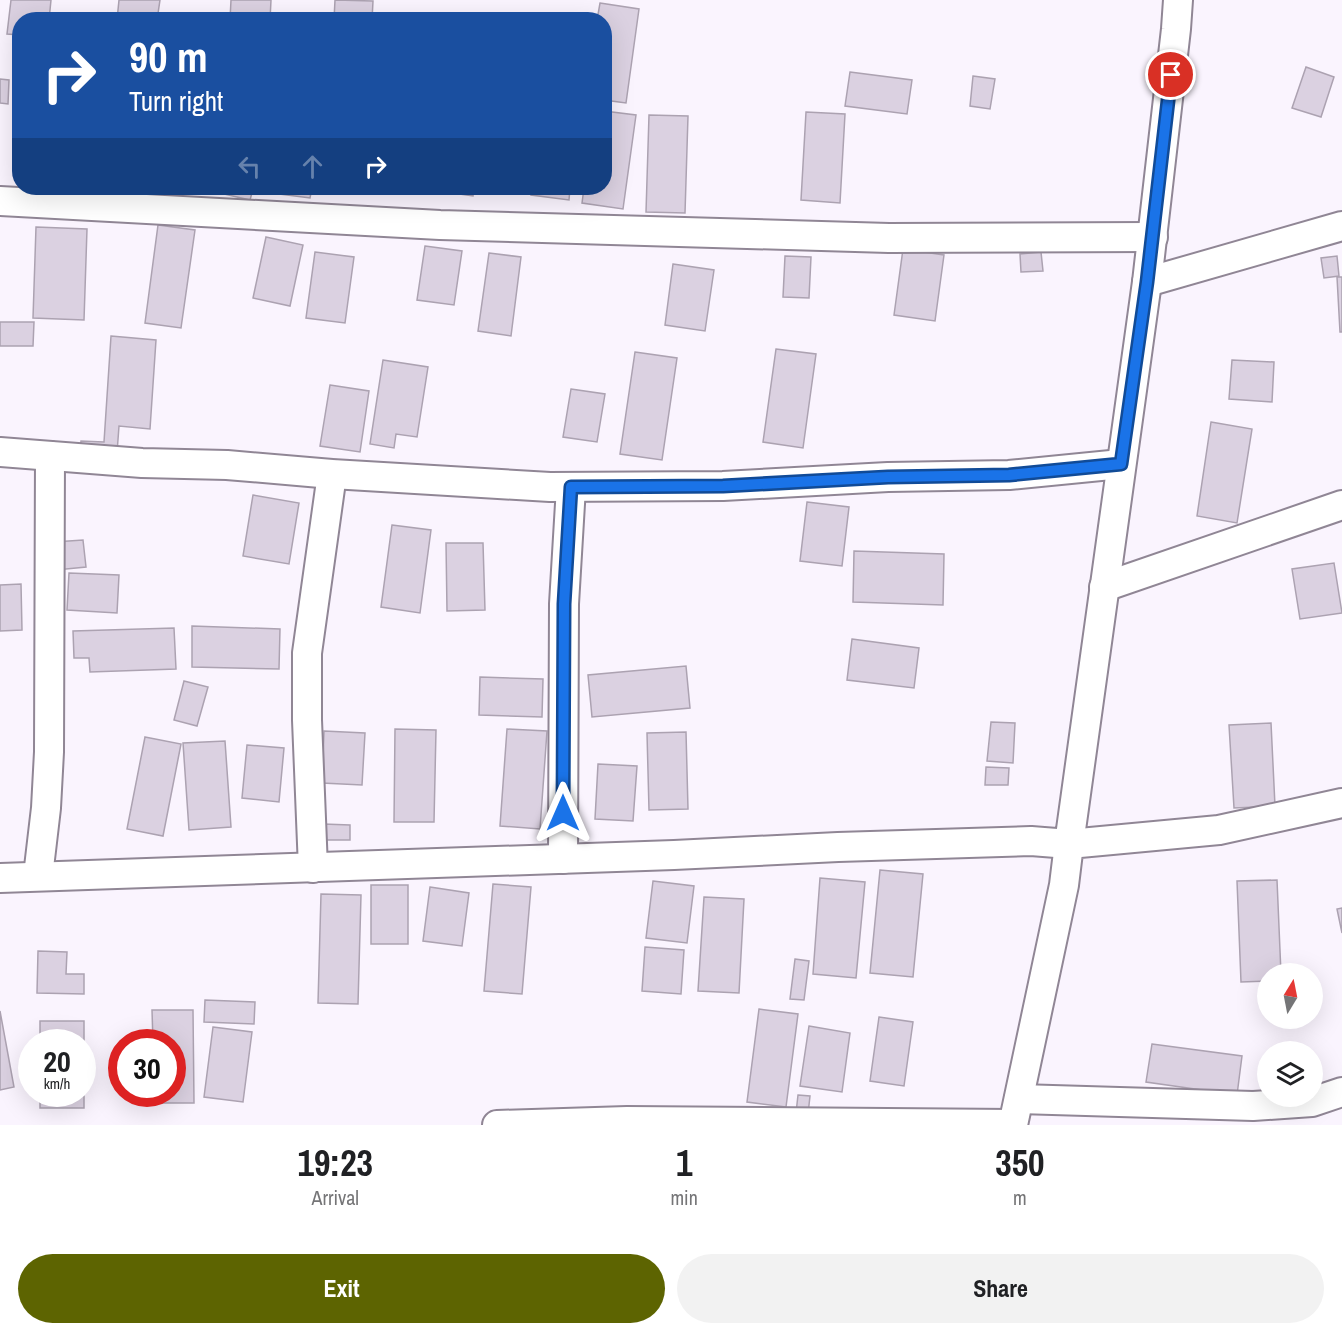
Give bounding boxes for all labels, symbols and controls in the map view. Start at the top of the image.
text: 90 m [129,29,208,85]
icon: right [30,36,108,114]
pin [1145,49,1196,100]
icon: arrive [1154,58,1187,91]
text: Turn right [129,83,223,119]
icon: left [233,150,266,183]
icon: ahead [296,150,329,183]
icon: right [359,150,392,183]
position arrow [531,781,595,845]
north arrow [1257,963,1323,1029]
map controls [1257,963,1323,1107]
speed limit sign: 30 [108,1029,186,1107]
text: 20 [43,1041,71,1081]
button: layers [1257,1041,1323,1107]
text: km/h [44,1073,70,1094]
text: 19:23 [297,1139,373,1187]
text: 1 [676,1139,692,1187]
text: 350 [995,1139,1045,1187]
text: Arrival [312,1184,359,1211]
text: min [670,1184,698,1211]
text: m [1013,1184,1027,1211]
button: Exit [18,1254,665,1323]
button: Share [677,1254,1324,1323]

